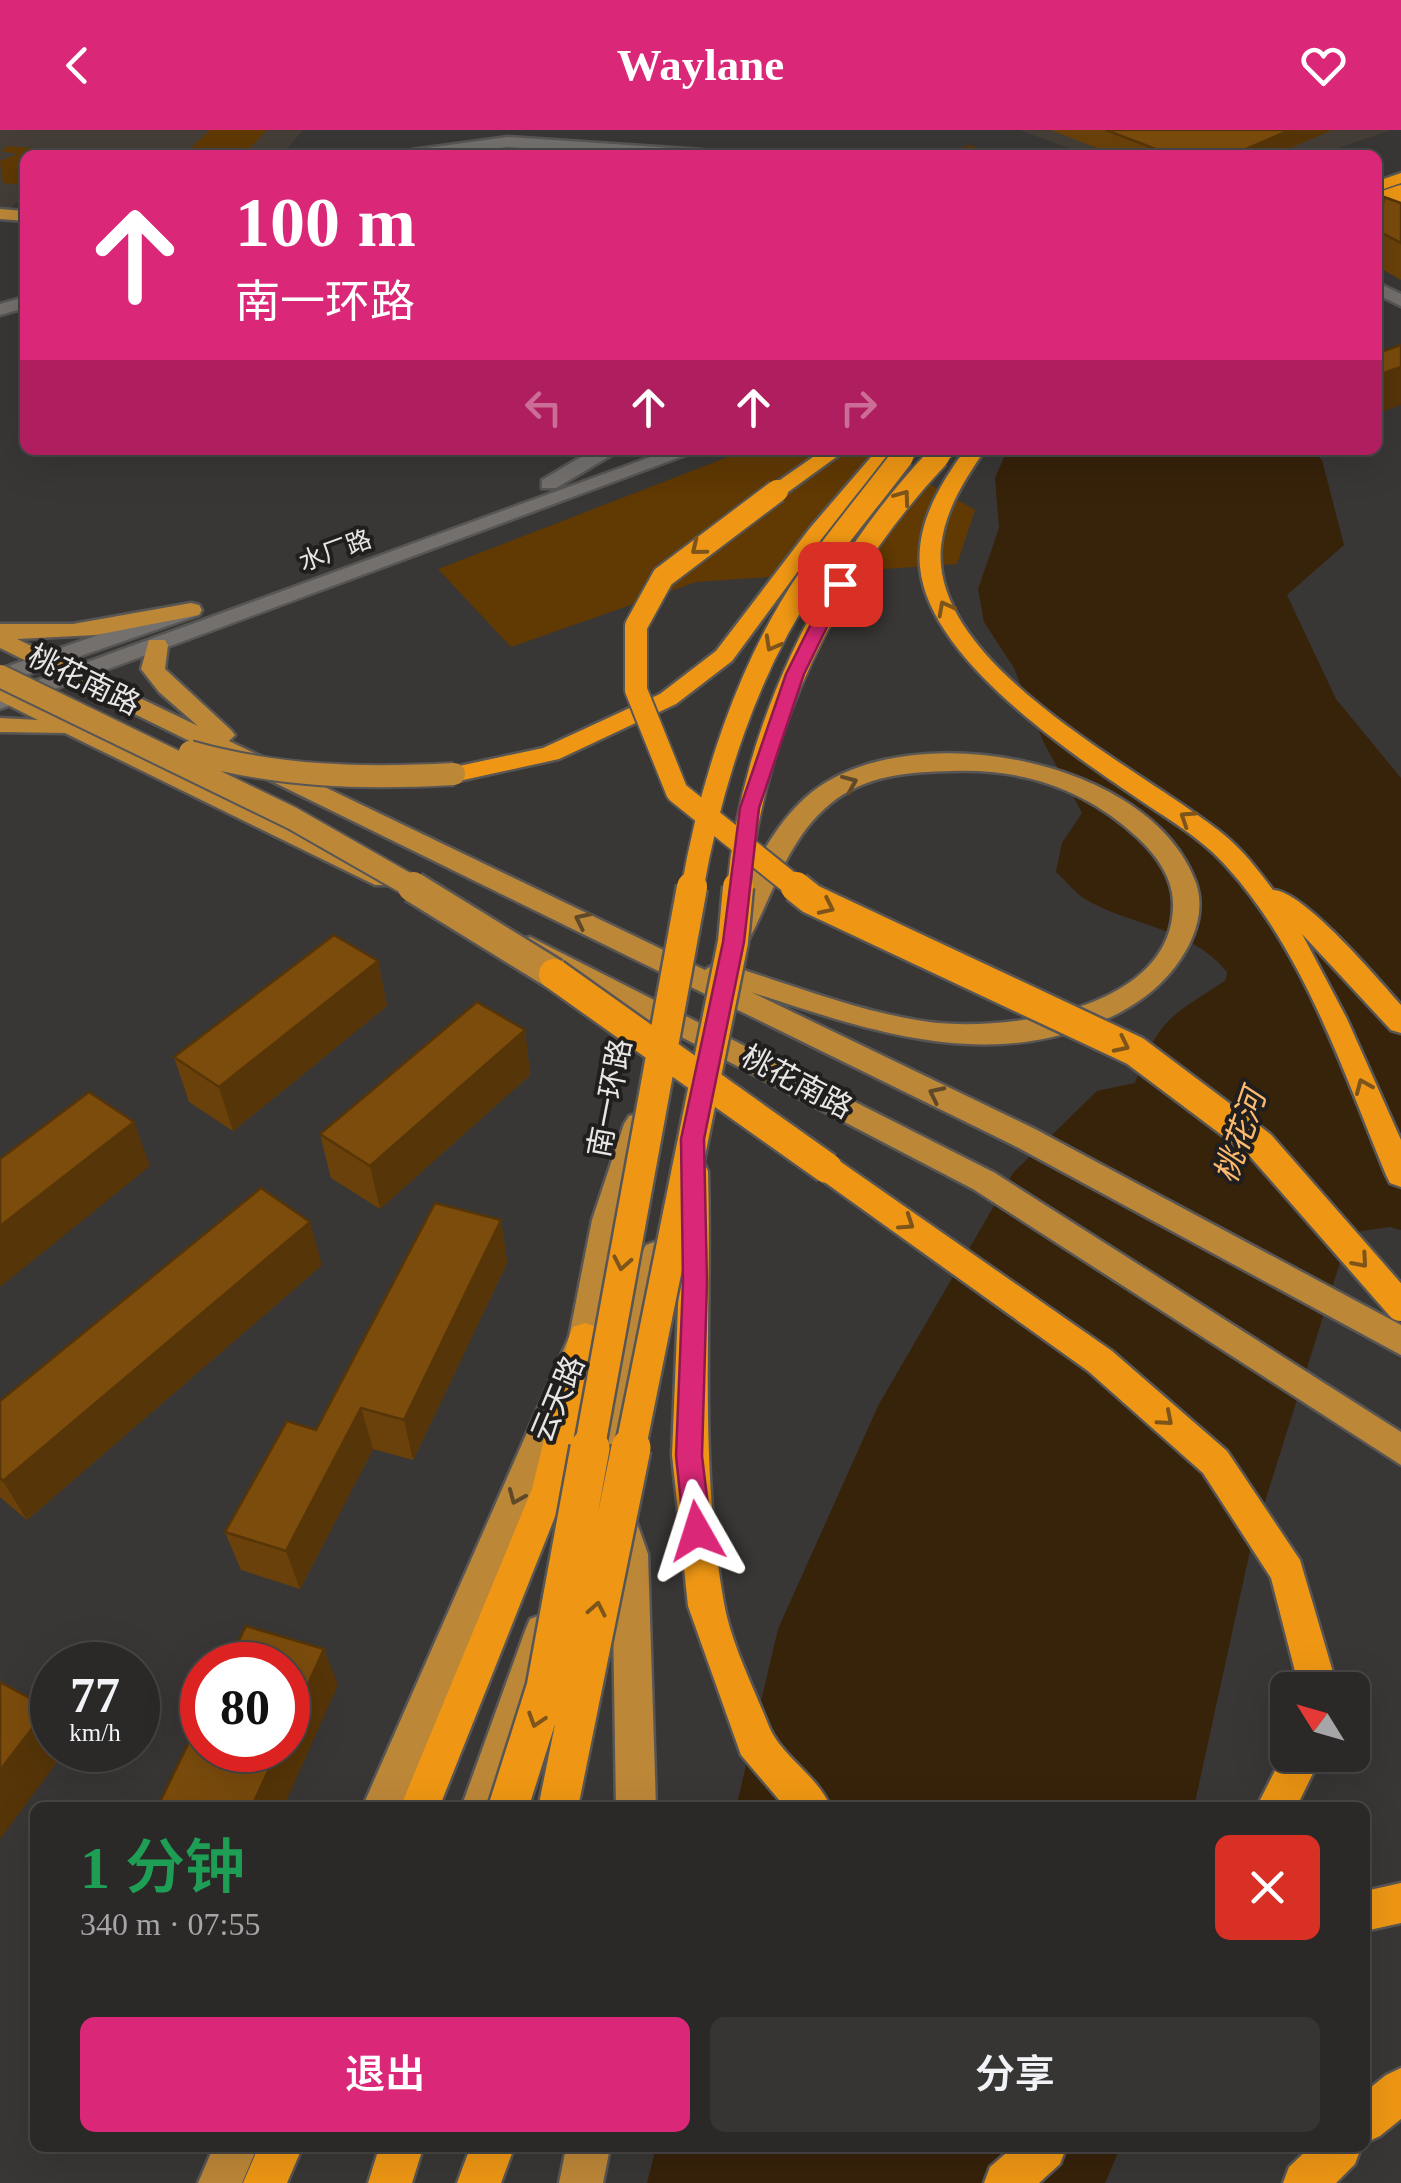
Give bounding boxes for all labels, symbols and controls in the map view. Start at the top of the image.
icon: back [50,38,105,93]
icon: heart [1296,38,1351,93]
text: Waylane [617,40,784,90]
text: 100 m [235,184,416,261]
icon: ahead [70,190,200,320]
text: 南一环路 [235,277,415,327]
icon: left [516,380,571,435]
icon: ahead [621,380,676,435]
icon: ahead [726,380,781,435]
icon: right [831,380,886,435]
one-way arrow [891,490,909,508]
street label: 水厂路 [295,525,375,576]
one-way arrow [691,536,709,554]
pin [798,542,883,627]
icon: arrive [813,557,868,612]
one-way arrow [938,600,958,618]
one-way arrow [765,633,785,651]
street label: 桃花南路 [23,638,145,721]
one-way arrow [840,775,858,795]
one-way arrow [1180,812,1198,831]
one-way arrow [817,894,835,914]
one-way arrow [574,912,592,932]
one-way arrow [1111,1033,1129,1052]
street label: 南一环路 [582,1036,637,1160]
street label: 桃花南路 [737,1039,858,1124]
one-way arrow [1355,1078,1375,1096]
water label: 桃花河 [1207,1079,1275,1187]
one-way arrow [928,1087,946,1107]
one-way arrow [896,1211,915,1229]
one-way arrow [1349,1249,1367,1268]
one-way arrow [612,1255,633,1272]
street label: 云天路 [525,1351,590,1447]
one-way arrow [1155,1407,1173,1425]
position arrow [645,1479,749,1583]
one-way arrow [507,1487,527,1504]
one-way arrow [586,1601,607,1617]
speed limit sign: 80 [180,1642,310,1772]
text: 77 [70,1667,120,1723]
north arrow [1270,1672,1370,1772]
map controls [1270,1672,1370,1772]
one-way arrow [527,1711,548,1728]
text: km/h [69,1719,121,1746]
text: 1 分钟 [80,1835,245,1901]
button: close [1215,1835,1320,1940]
text: 340 m · 07:55 [80,1906,260,1942]
button: 退出 [80,2017,690,2132]
button: 分享 [710,2017,1320,2132]

